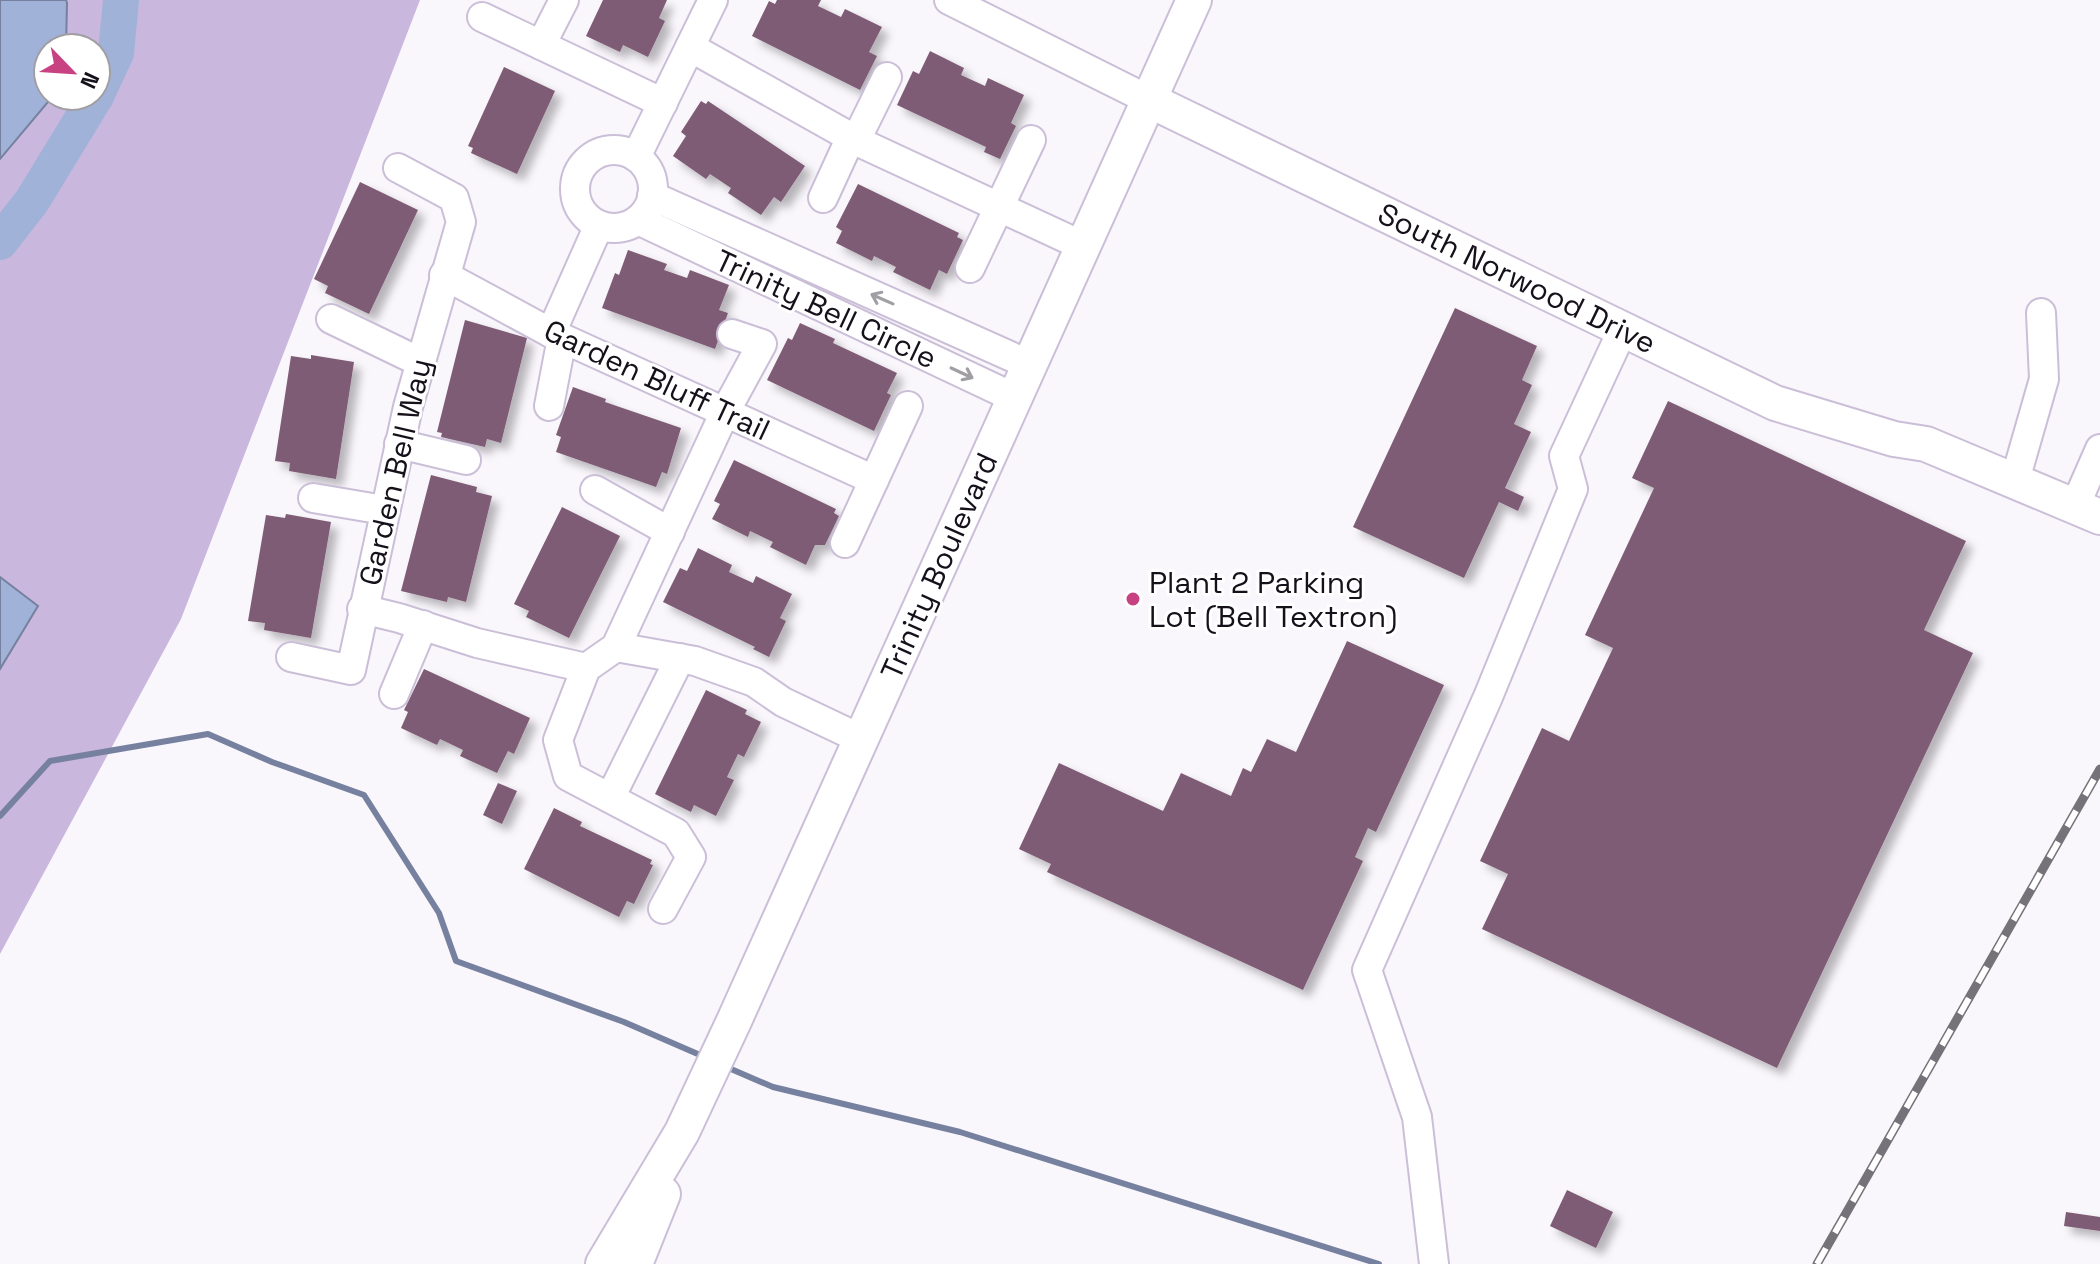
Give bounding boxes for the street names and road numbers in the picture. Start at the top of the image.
street label: South Norwood Drive [1372,194,1662,362]
street label: Trinity Bell Circle [709,241,943,377]
street label: Garden Bluff Trail [538,311,776,449]
street label: Garden Bell Way [350,355,440,589]
street label: Trinity Boulevard [872,447,1006,685]

